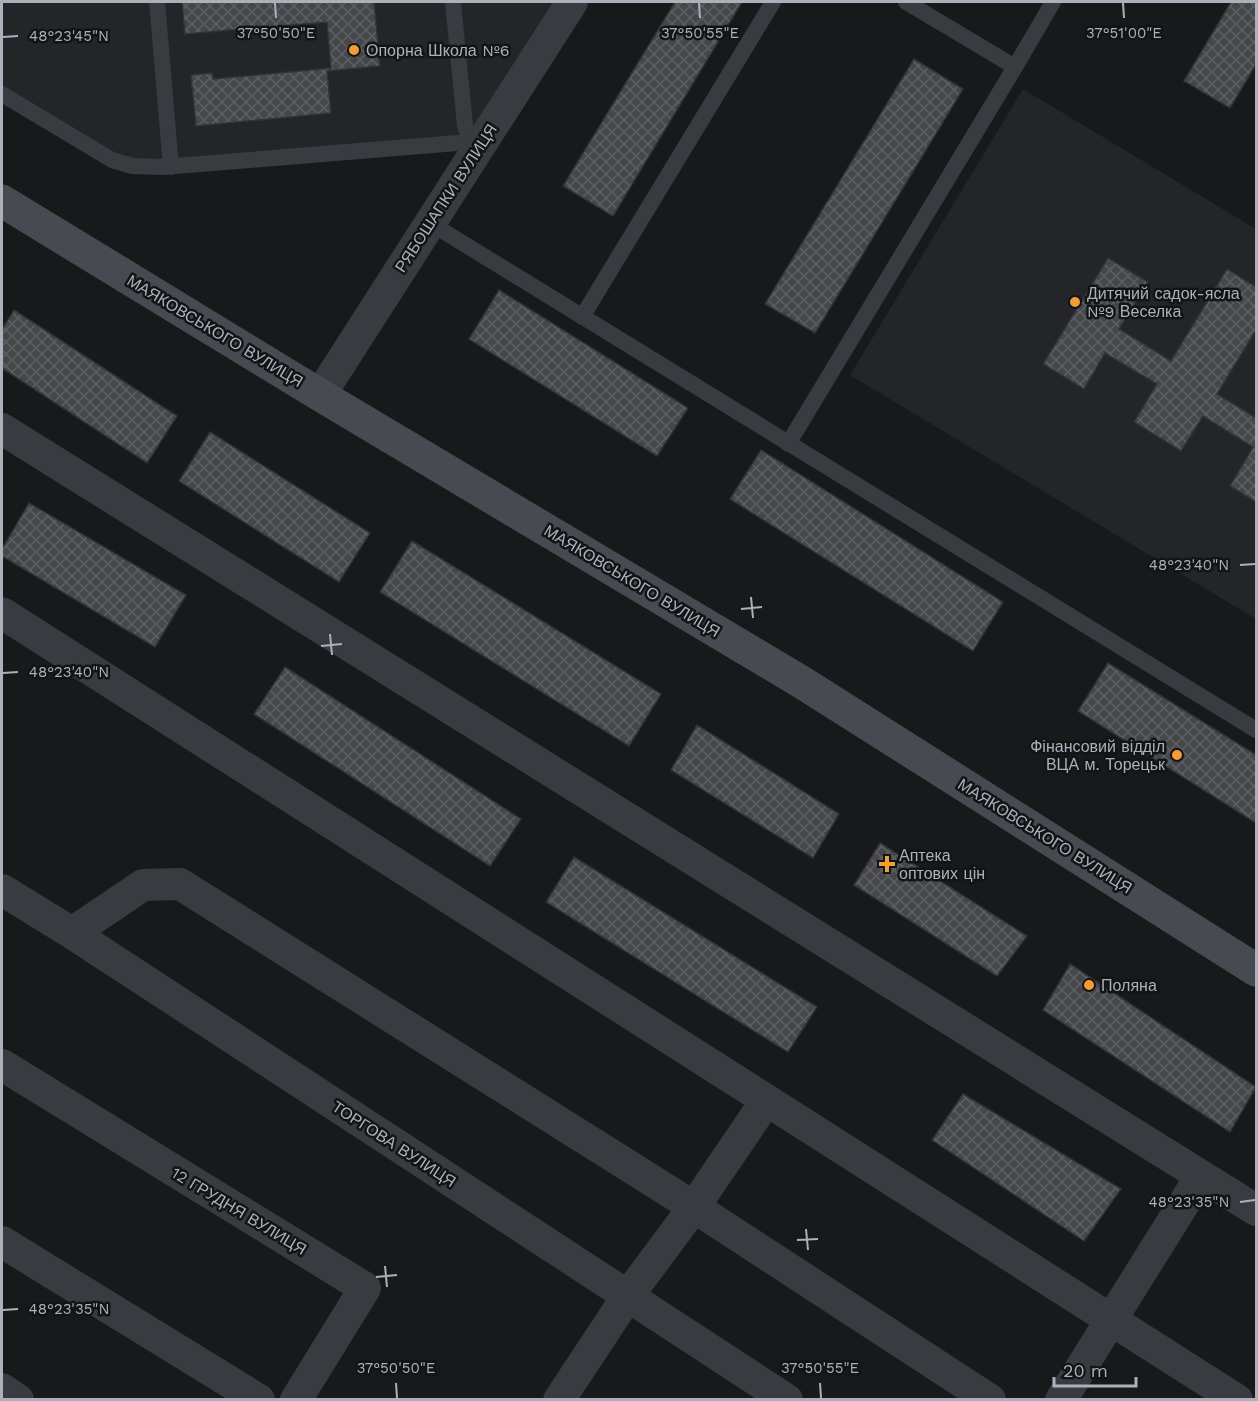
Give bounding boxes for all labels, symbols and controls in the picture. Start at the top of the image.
text: 37°50'50"E [237,24,315,42]
text: 37°50'55"E [661,24,739,42]
text: 37°51'00"E [1086,24,1162,42]
text: 48°23'45"N [29,27,109,45]
place label: Опорна Школа №6 [366,41,509,60]
marker: Опорна Школа №6 [347,43,361,57]
street label: РЯБОШАПКИ ВУЛИЦЯ [391,120,501,276]
street label: МАЯКОВСЬКОГО ВУЛИЦЯ [124,271,306,391]
place label: Дитячий садок-ясла №9 Веселка [1087,284,1240,321]
marker: Дитячий садок-ясла №9 Веселка [1068,295,1082,309]
street label: МАЯКОВСЬКОГО ВУЛИЦЯ [541,521,723,641]
text: 48°23'40"N [1149,556,1229,574]
text: 48°23'40"N [29,663,109,681]
place label: Фінансовий відділ ВЦА м. Торецьк [1030,737,1166,774]
marker: Фінансовий відділ ВЦА м. Торецьк [1170,748,1184,762]
street label: МАЯКОВСЬКОГО ВУЛИЦЯ [954,774,1136,898]
place label: Аптека оптових цін [899,846,985,883]
marker: Аптека оптових цін [880,857,894,871]
place label: Поляна [1101,976,1157,995]
marker: Поляна [1082,978,1096,992]
street label: ТОРГОВА ВУЛИЦЯ [329,1097,459,1191]
street label: 12 ГРУДНЯ ВУЛИЦЯ [168,1163,310,1259]
text: 48°23'35"N [1149,1193,1229,1211]
text: 48°23'35"N [29,1300,109,1318]
scale bar [1054,1350,1136,1388]
text: 37°50'50"E [357,1359,435,1377]
text: 37°50'55"E [781,1359,859,1377]
text: 20 m [1063,1360,1108,1381]

